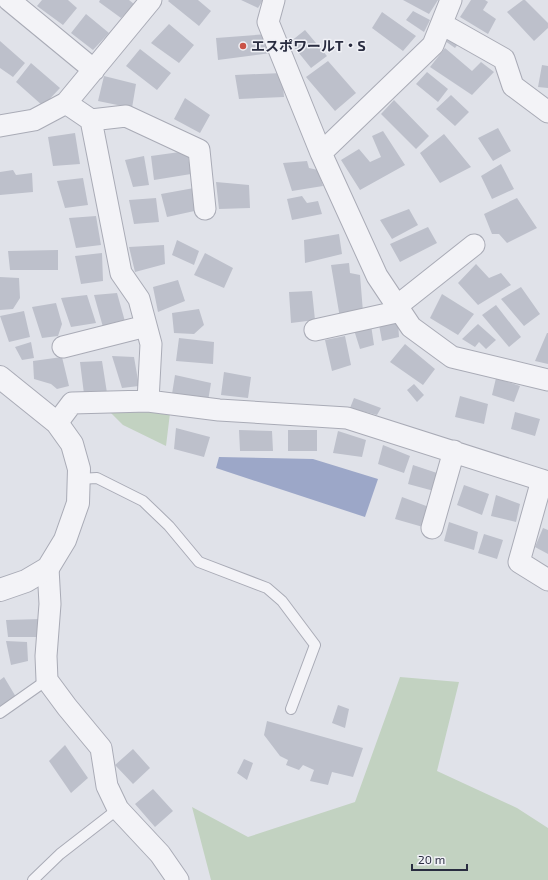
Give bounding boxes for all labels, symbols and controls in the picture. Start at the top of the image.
place label: エスポワールT・S [251,37,366,54]
marker: エスポワールT・S [238,41,248,51]
scale bar [412,846,467,872]
text: 20 m [418,852,445,866]

